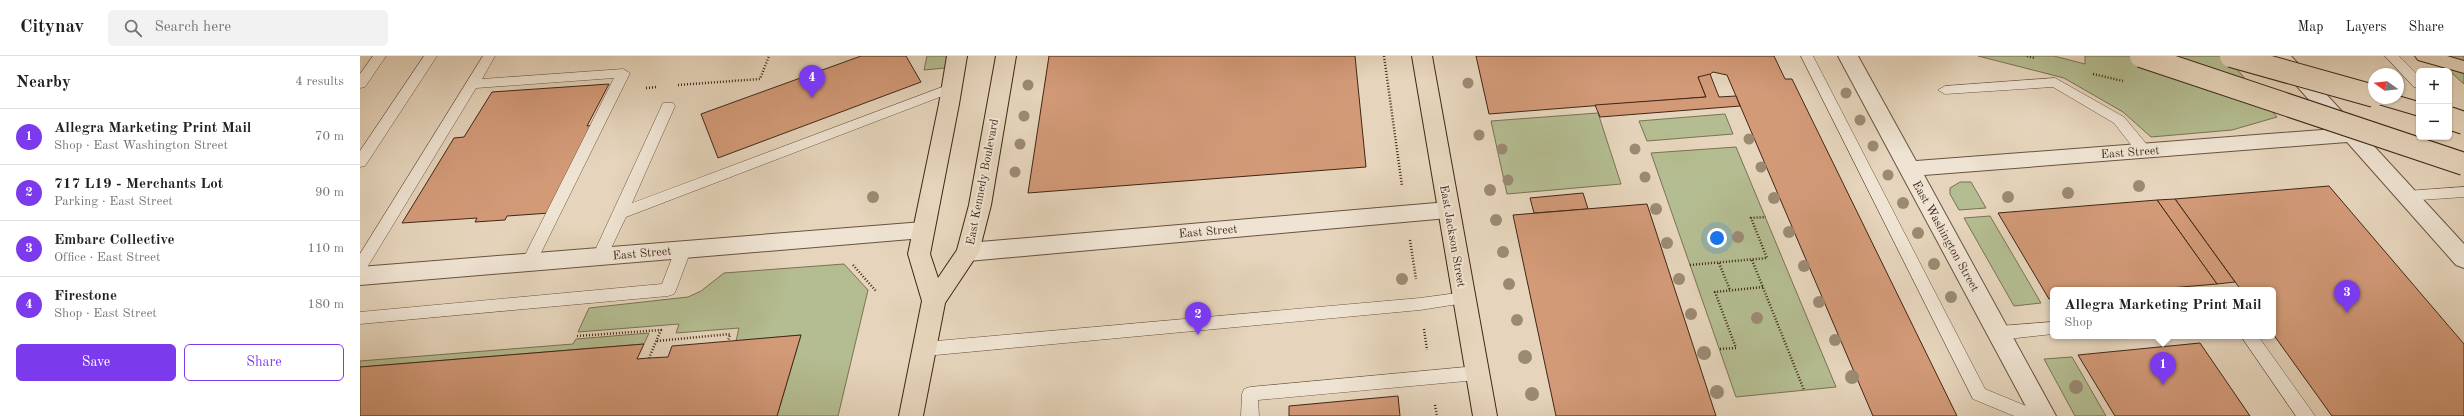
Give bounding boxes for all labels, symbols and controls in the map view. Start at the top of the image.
search box [108,10,388,46]
icon: search [122,17,144,39]
text: Citynav [20,18,84,37]
text: Search here [154,20,231,35]
text: Map [2298,20,2324,34]
text: Layers [2346,20,2387,34]
text: Share [2409,20,2444,34]
pin: 4 [799,65,825,98]
north arrow [2368,68,2404,104]
map controls [2416,68,2452,140]
button: + [2416,68,2452,104]
text: Nearby [16,74,71,91]
text: 4 results [295,75,344,88]
button: − [2416,104,2452,140]
street label: East Kennedy Boulevard [965,118,1001,246]
text: Allegra Marketing Print Mail [54,121,252,136]
text: 1 [25,130,33,143]
text: 70 m [315,130,344,143]
text: Shop · East Washington Street [54,139,228,152]
street label: East Street [2100,145,2160,161]
text: 717 L19 - Merchants Lot [54,177,223,192]
street label: East Washington Street [1910,179,1981,294]
street label: East Jackson Street [1437,184,1467,288]
text: 2 [25,186,33,199]
text: 90 m [315,186,344,199]
text: Parking · East Street [54,195,173,208]
street label: East Street [1178,223,1238,241]
your location [1707,228,1727,248]
text: Embarc Collective [54,233,175,248]
text: 3 [25,242,33,255]
text: 110 m [307,242,344,255]
street label: East Street [612,245,672,263]
text: Office · East Street [54,251,161,264]
pin: 3 [2334,280,2360,313]
popup [2050,287,2276,339]
text: Firestone [54,289,117,304]
text: 4 [25,298,33,311]
text: 180 m [307,298,344,311]
text: Allegra Marketing Print Mail [2064,298,2262,313]
pin: 2 [1185,302,1211,335]
text: Shop · East Street [54,307,157,320]
text: Shop [2064,316,2093,329]
button: Save [16,344,176,381]
button: Share [184,344,344,381]
pin: 1 [2150,352,2176,385]

